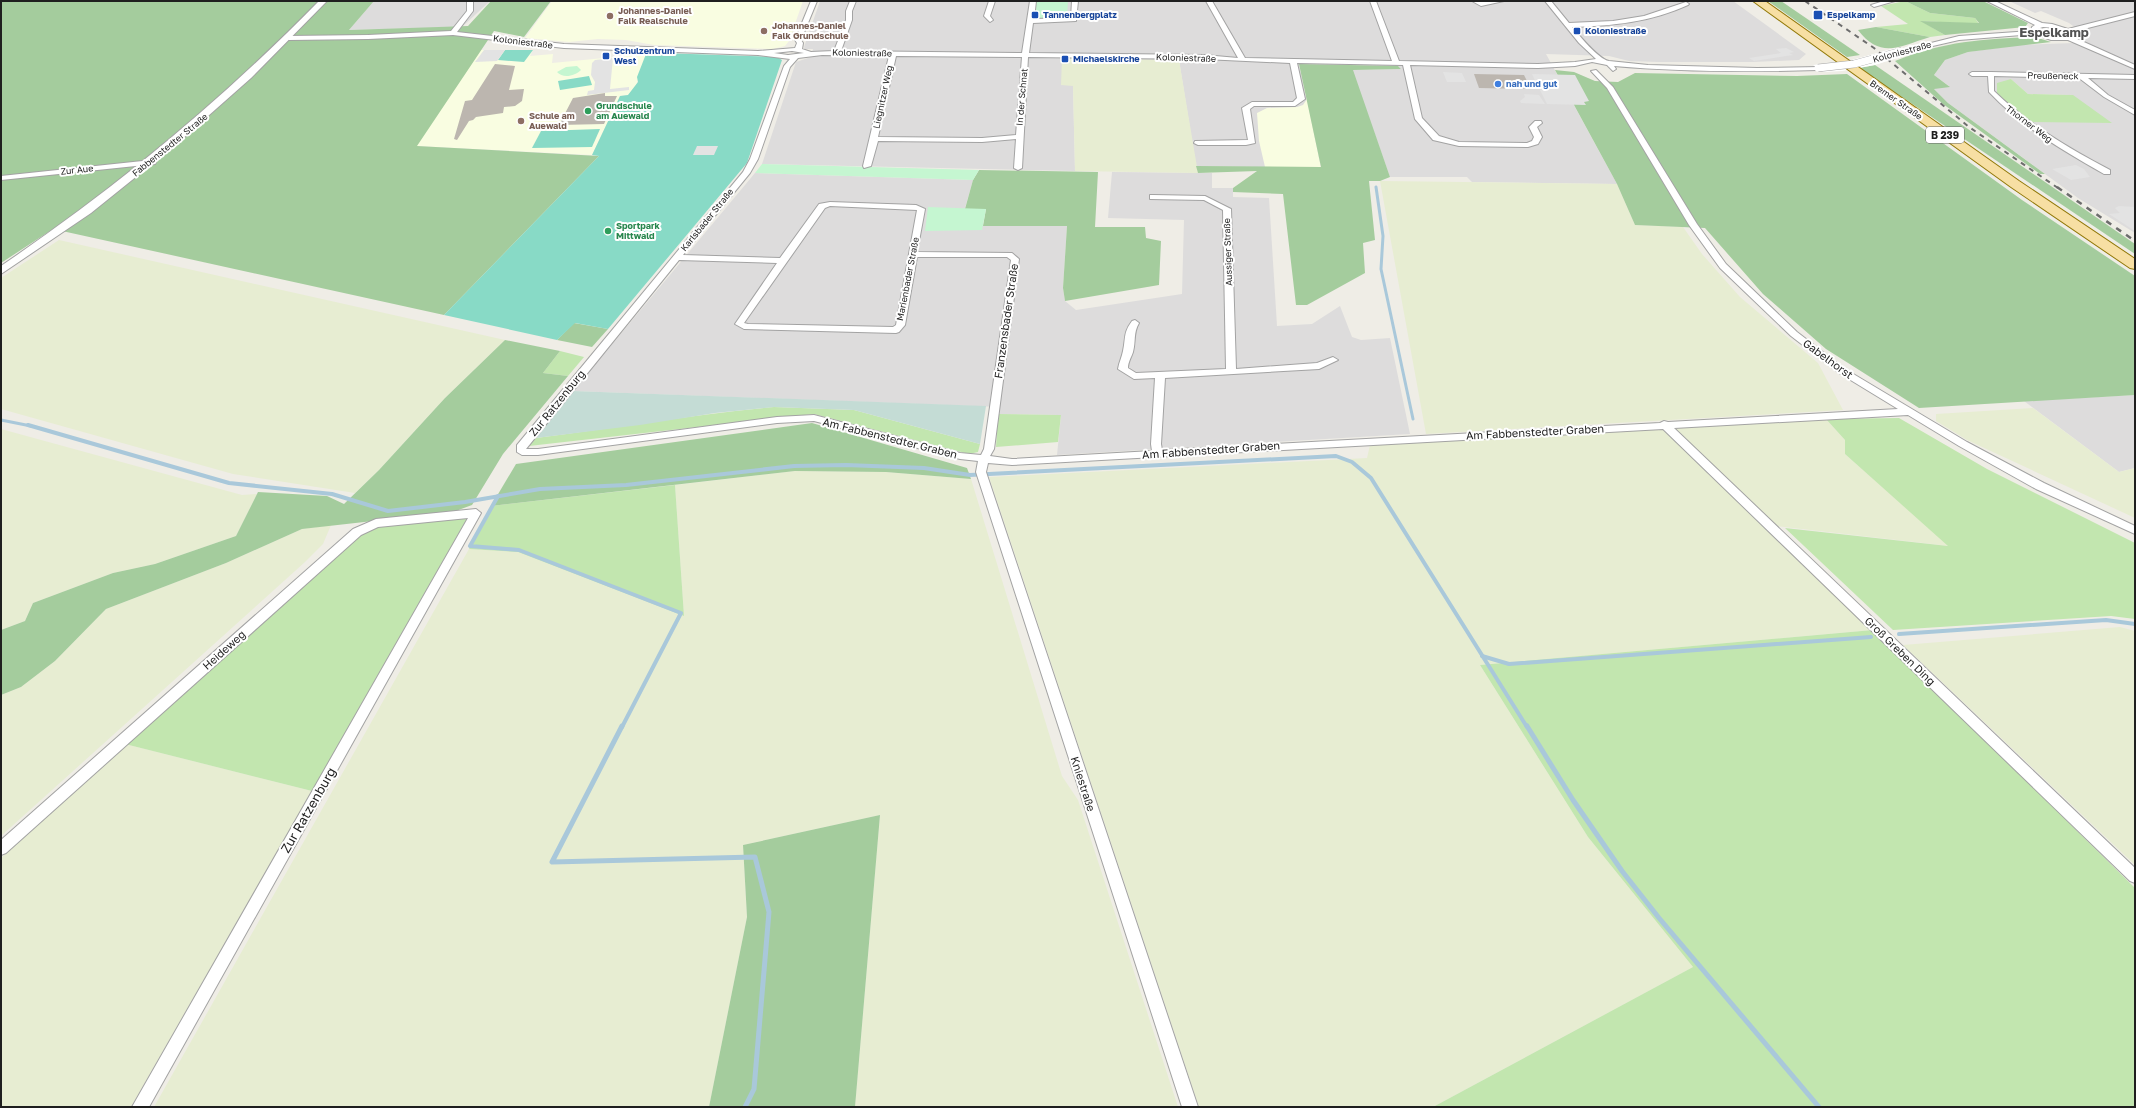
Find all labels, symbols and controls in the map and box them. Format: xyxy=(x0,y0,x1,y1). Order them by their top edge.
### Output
place label: Johannes-Daniel Falk Realschule xyxy=(618,5,692,26)
place label: Tannenbergplatz xyxy=(1043,9,1117,20)
marker: Espelkamp xyxy=(1812,9,1824,21)
place label: Espelkamp xyxy=(1827,9,1876,20)
marker: Tannenbergplatz xyxy=(1030,10,1040,20)
marker: Johannes-Daniel Falk Realschule xyxy=(605,11,615,21)
place label: Johannes-Daniel Falk Grundschule xyxy=(772,20,849,41)
district label: Espelkamp xyxy=(2019,24,2089,40)
place label: Koloniestraße xyxy=(1585,25,1647,36)
marker: Johannes-Daniel Falk Grundschule xyxy=(759,26,769,36)
marker: Koloniestraße xyxy=(1572,26,1582,36)
street label: Koloniestraße xyxy=(493,32,554,51)
street label: Koloniestraße xyxy=(1871,38,1932,65)
place label: Schulzentrum West xyxy=(614,45,675,66)
street label: Koloniestraße xyxy=(832,46,892,59)
marker: Schulzentrum West xyxy=(601,51,611,61)
street label: Koloniestraße xyxy=(1156,51,1216,64)
place label: Michaelskirche xyxy=(1073,53,1140,64)
marker: Michaelskirche xyxy=(1060,54,1070,64)
street label: Liegnitzer Weg xyxy=(870,64,895,130)
street label: In der Schnat xyxy=(1014,67,1030,126)
street label: Preußeneck xyxy=(2027,70,2079,81)
street label: Bremer Straße xyxy=(1868,77,1925,122)
place label: nah und gut xyxy=(1506,78,1558,89)
marker: nah und gut xyxy=(1493,79,1503,89)
place label: Grundschule am Auewald xyxy=(596,100,652,121)
street label: Thorner Weg xyxy=(2004,102,2055,145)
marker: Grundschule am Auewald xyxy=(583,106,593,116)
place label: Schule am Auewald xyxy=(529,110,575,131)
street label: Fabbenstedter Straße xyxy=(130,111,210,178)
marker: Schule am Auewald xyxy=(516,116,526,126)
road number: B 239 xyxy=(1926,127,1964,143)
street label: Zur Aue xyxy=(60,162,94,177)
street label: Karlsbader Straße xyxy=(678,186,735,253)
street label: Aussiger Straße xyxy=(1221,218,1234,286)
place label: Sportpark Mittwald xyxy=(616,220,661,241)
marker: Sportpark Mittwald xyxy=(603,226,613,236)
street label: Marienbader Straße xyxy=(894,236,921,322)
street label: Franzensbader Straße xyxy=(991,263,1020,379)
street label: Gabelhorst xyxy=(1801,336,1856,381)
street label: Zur Ratzenburg xyxy=(526,367,587,438)
street label: Am Fabbenstedter Graben xyxy=(821,414,959,461)
street label: Am Fabbenstedter Graben xyxy=(1466,421,1604,442)
street label: Am Fabbenstedter Graben xyxy=(1142,438,1280,461)
street label: Groß Greben Ding xyxy=(1862,614,1938,688)
street label: Heideweg xyxy=(200,627,248,672)
street label: Kniestraße xyxy=(1068,755,1098,813)
street label: Zur Ratzenburg xyxy=(277,764,339,856)

